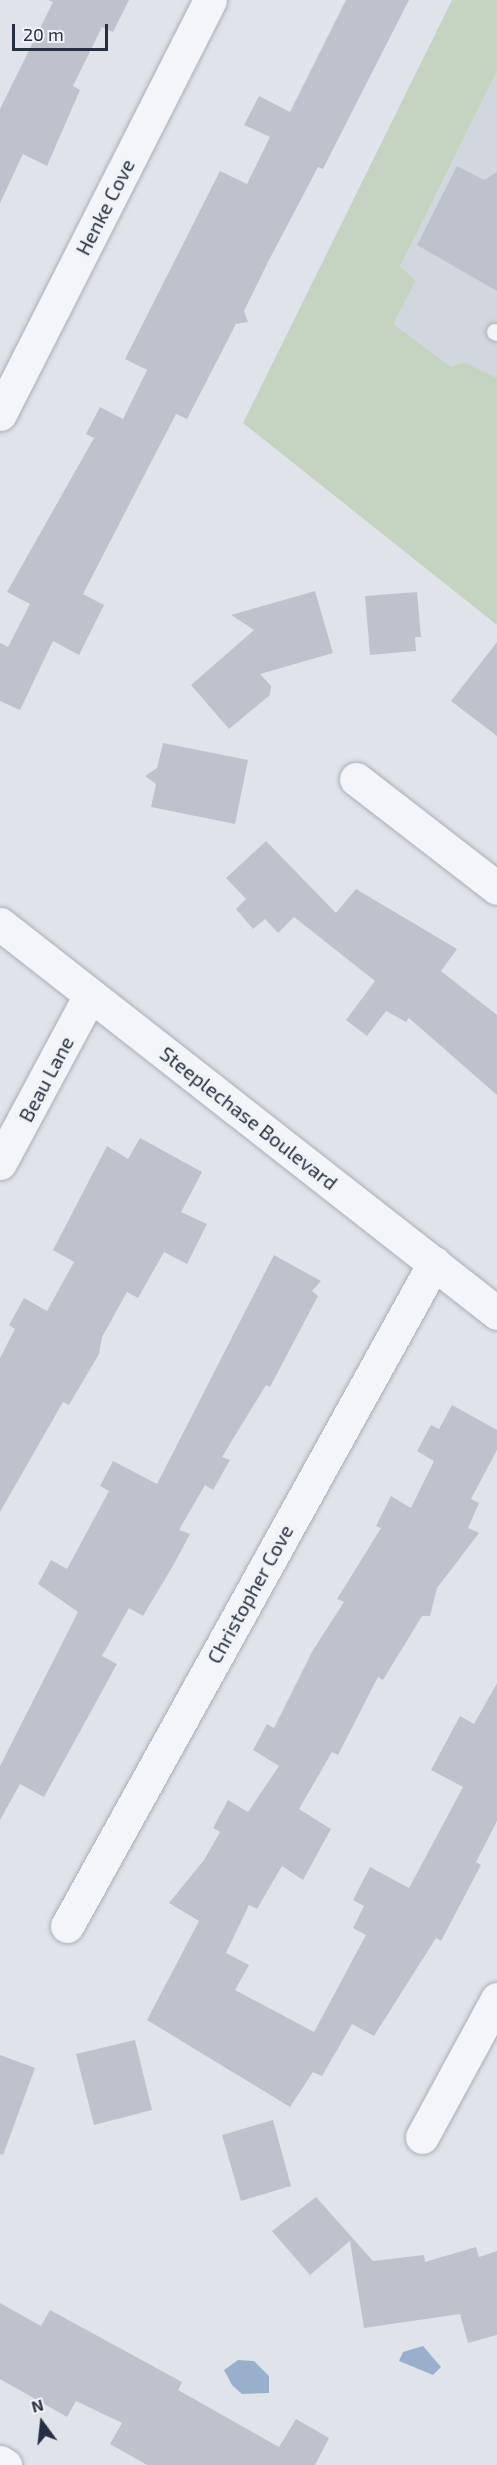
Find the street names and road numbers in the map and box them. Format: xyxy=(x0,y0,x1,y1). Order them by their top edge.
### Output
street label: Henke Cove xyxy=(71,155,139,259)
street label: Beau Lane xyxy=(13,1032,79,1126)
street label: Steeplechase Boulevard xyxy=(155,1041,343,1195)
street label: Christopher Cove xyxy=(202,1520,298,1668)

